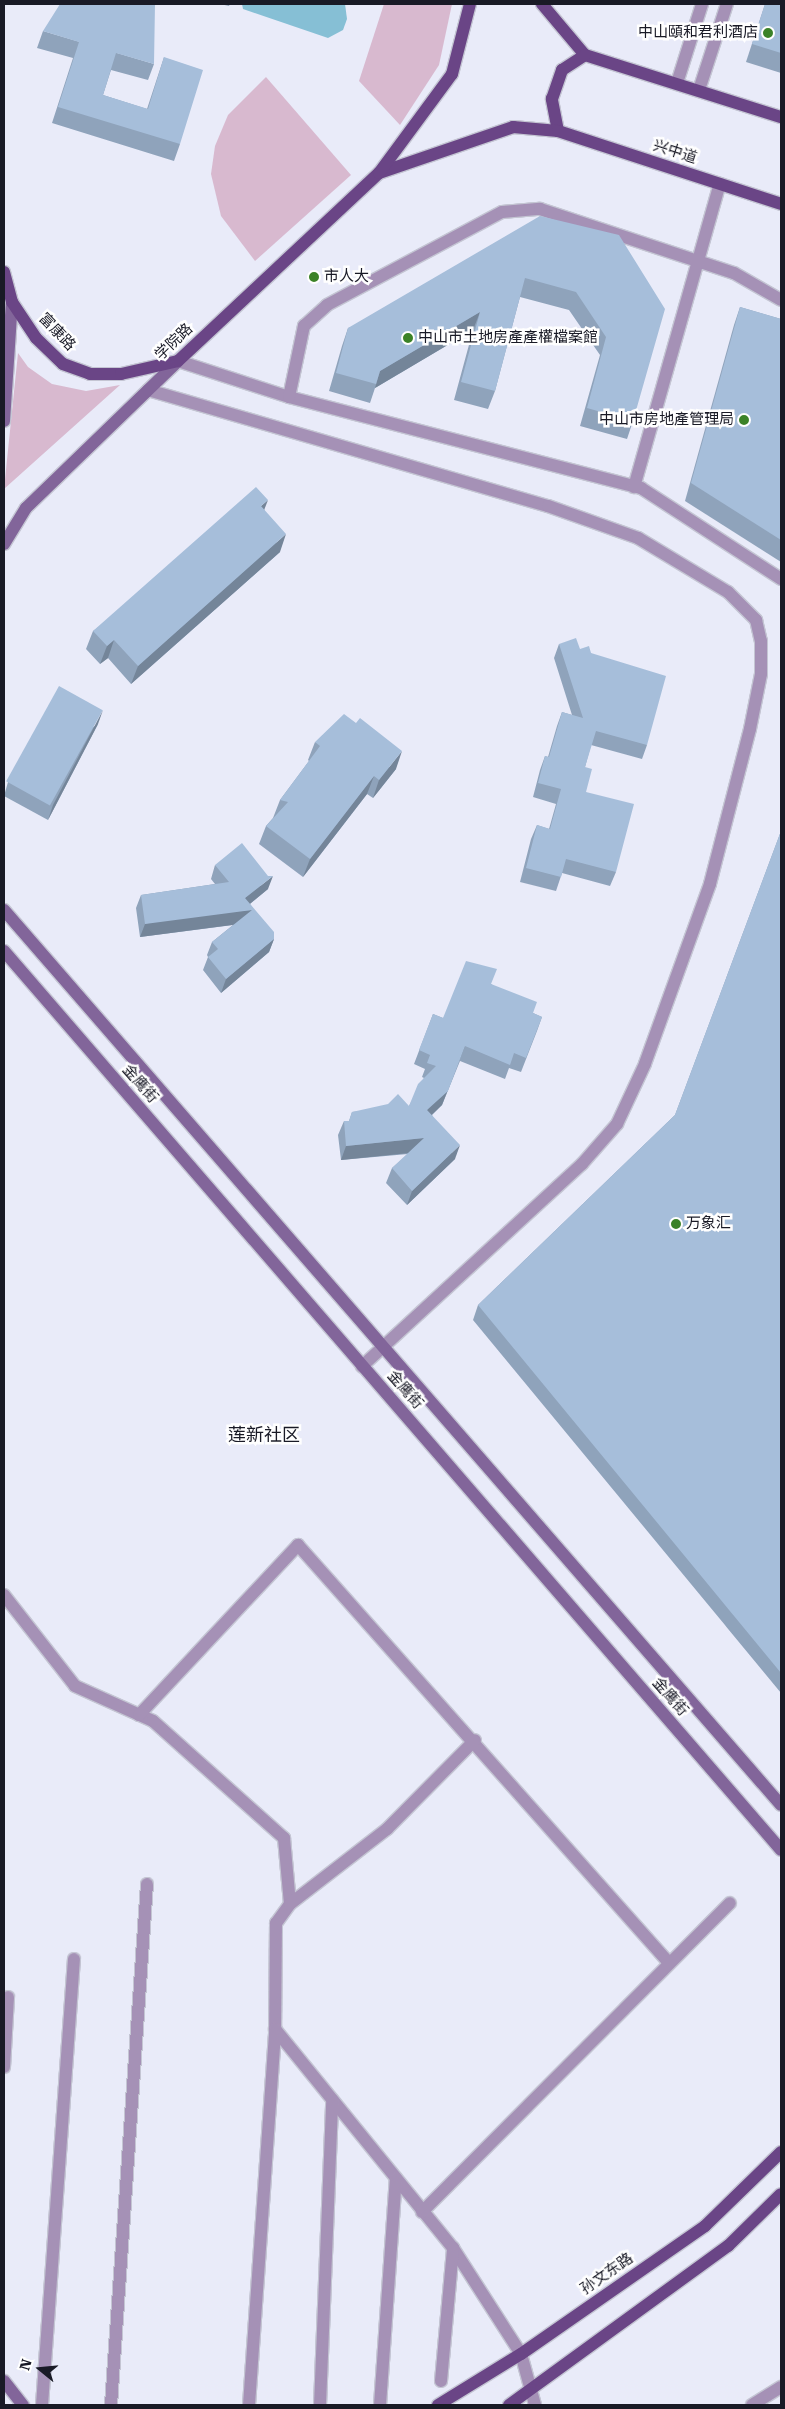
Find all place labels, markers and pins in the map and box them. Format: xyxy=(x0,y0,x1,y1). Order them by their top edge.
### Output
place label: 中山頤和君利酒店 xyxy=(638,24,758,42)
marker: 中山頤和君利酒店 xyxy=(762,27,774,39)
place label: 市人大 xyxy=(324,268,369,286)
marker: 市人大 xyxy=(308,271,320,283)
place label: 中山市土地房產產權檔案館 xyxy=(418,329,598,347)
marker: 中山市土地房產產權檔案館 xyxy=(402,332,414,344)
place label: 中山市房地產管理局 xyxy=(599,411,734,429)
marker: 中山市房地產管理局 xyxy=(738,414,750,426)
place label: 万象汇 xyxy=(686,1215,731,1233)
marker: 万象汇 xyxy=(670,1218,682,1230)

